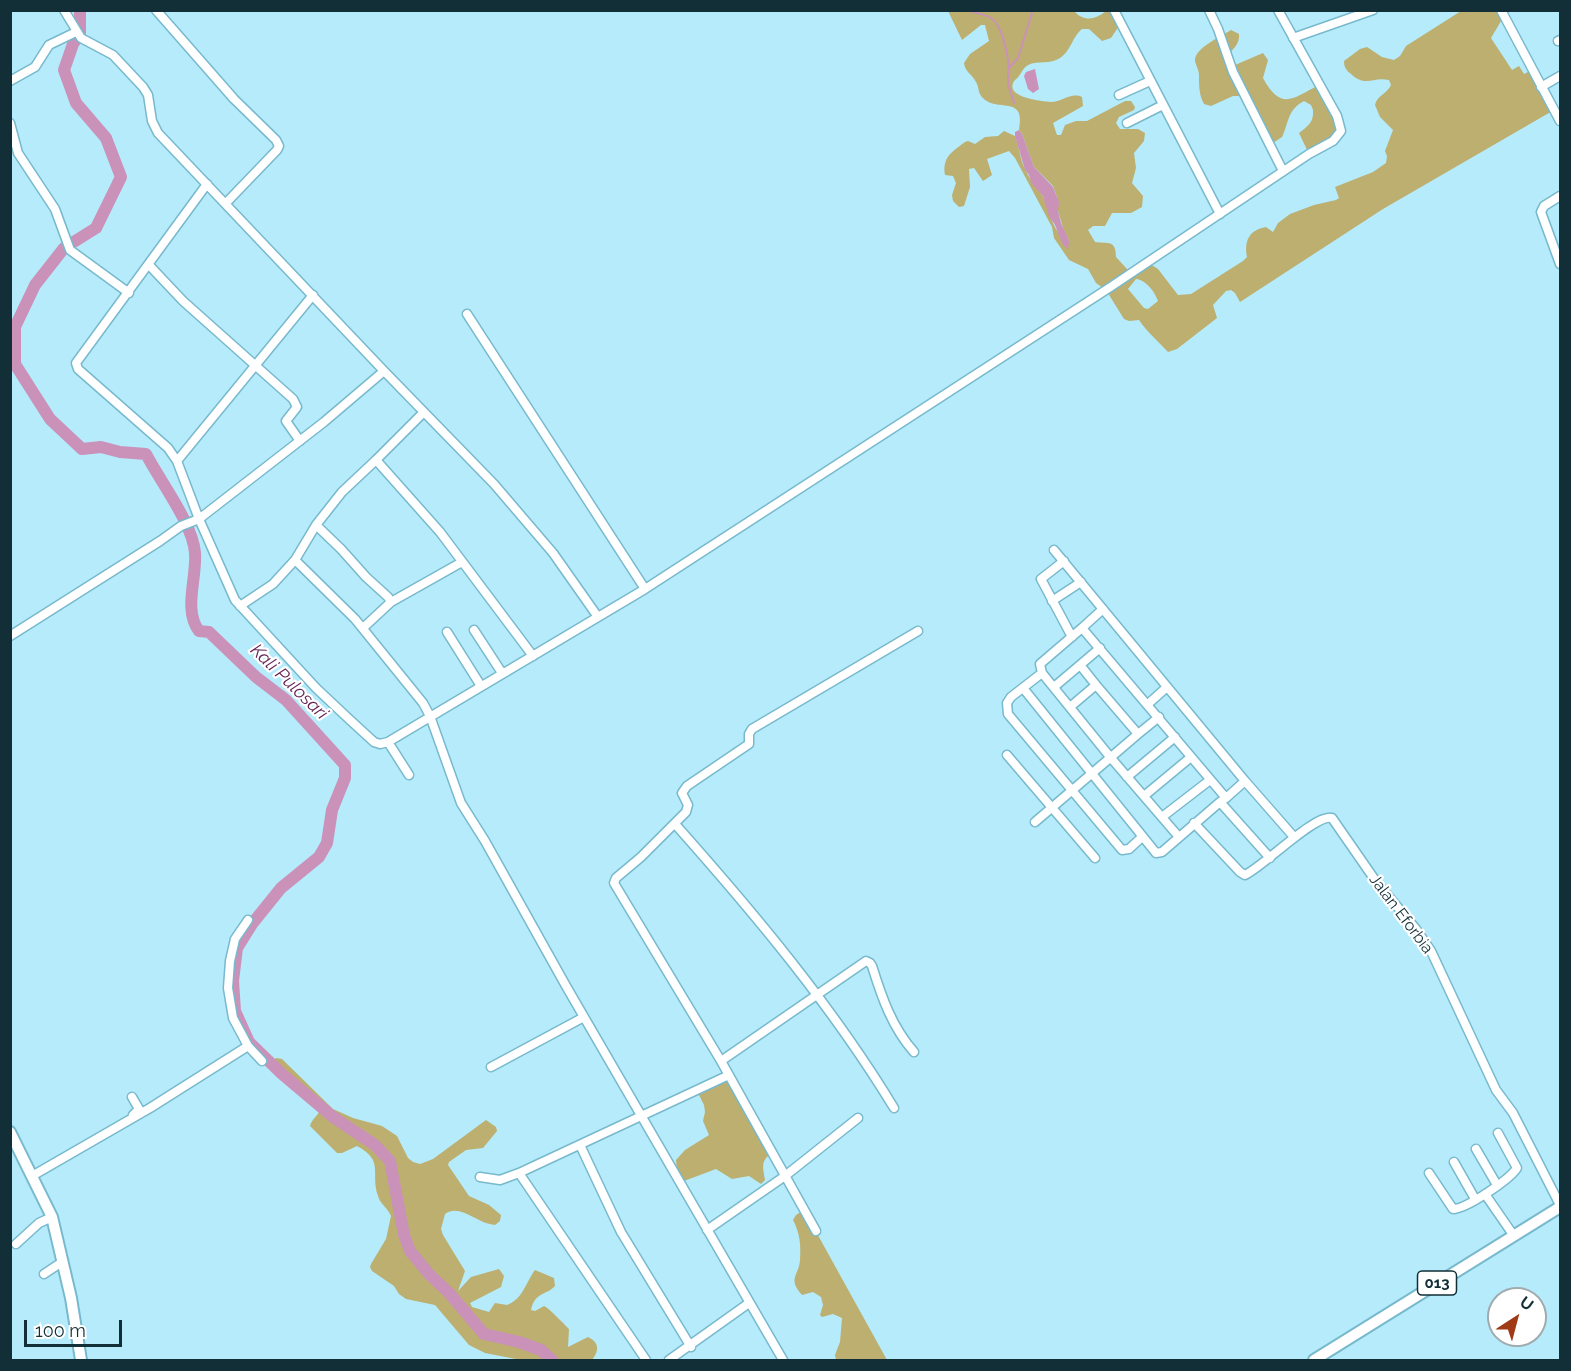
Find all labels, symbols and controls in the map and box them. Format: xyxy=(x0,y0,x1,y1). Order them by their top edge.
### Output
water label: Kali Pulosari xyxy=(246,640,332,724)
street label: Jalan Eforbia xyxy=(1365,870,1437,958)
road number: 013 xyxy=(1418,1271,1456,1295)
north arrow xyxy=(1487,1287,1547,1347)
text: U xyxy=(1516,1292,1537,1315)
scale bar xyxy=(27,1308,124,1346)
text: 100 m xyxy=(35,1320,86,1341)

